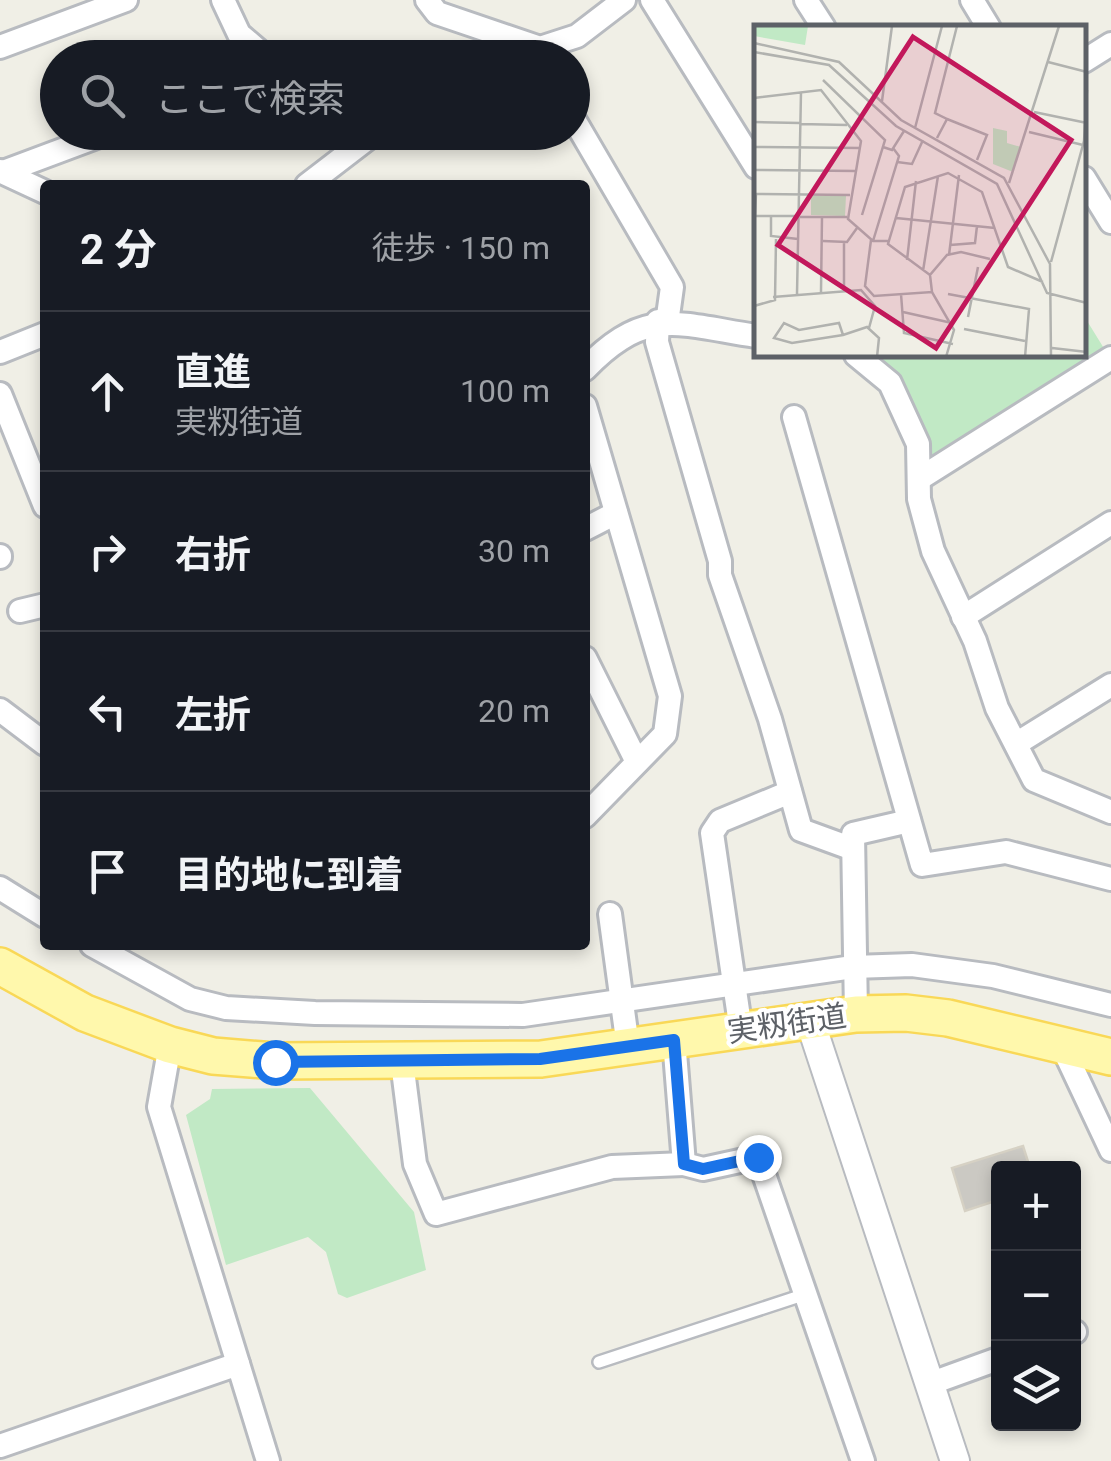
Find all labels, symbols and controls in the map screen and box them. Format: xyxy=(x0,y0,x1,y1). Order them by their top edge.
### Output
inset map xyxy=(754,25,1086,358)
search box xyxy=(40,40,590,150)
icon: search xyxy=(75,68,130,123)
text: ここで検索 xyxy=(155,77,345,121)
text: 2 分 xyxy=(80,225,157,274)
text: 徒歩 · 150 m xyxy=(372,229,550,267)
text: 直進 xyxy=(175,350,251,394)
icon: ahead xyxy=(80,364,135,419)
text: 100 m xyxy=(460,372,550,410)
text: 実籾街道 xyxy=(175,403,303,441)
icon: right xyxy=(80,524,135,579)
text: 30 m xyxy=(478,532,550,570)
text: 右折 xyxy=(175,533,251,577)
icon: left xyxy=(80,684,135,739)
text: 20 m xyxy=(478,692,550,730)
text: 左折 xyxy=(175,693,251,737)
icon: arrive xyxy=(80,844,135,899)
text: 目的地に到着 xyxy=(175,853,403,897)
street label: 実籾街道 xyxy=(725,998,849,1049)
route start xyxy=(253,1040,299,1086)
route end xyxy=(736,1135,782,1181)
map controls xyxy=(991,1161,1081,1431)
button: + xyxy=(991,1161,1081,1251)
button: − xyxy=(991,1251,1081,1341)
button: layers xyxy=(991,1341,1081,1431)

